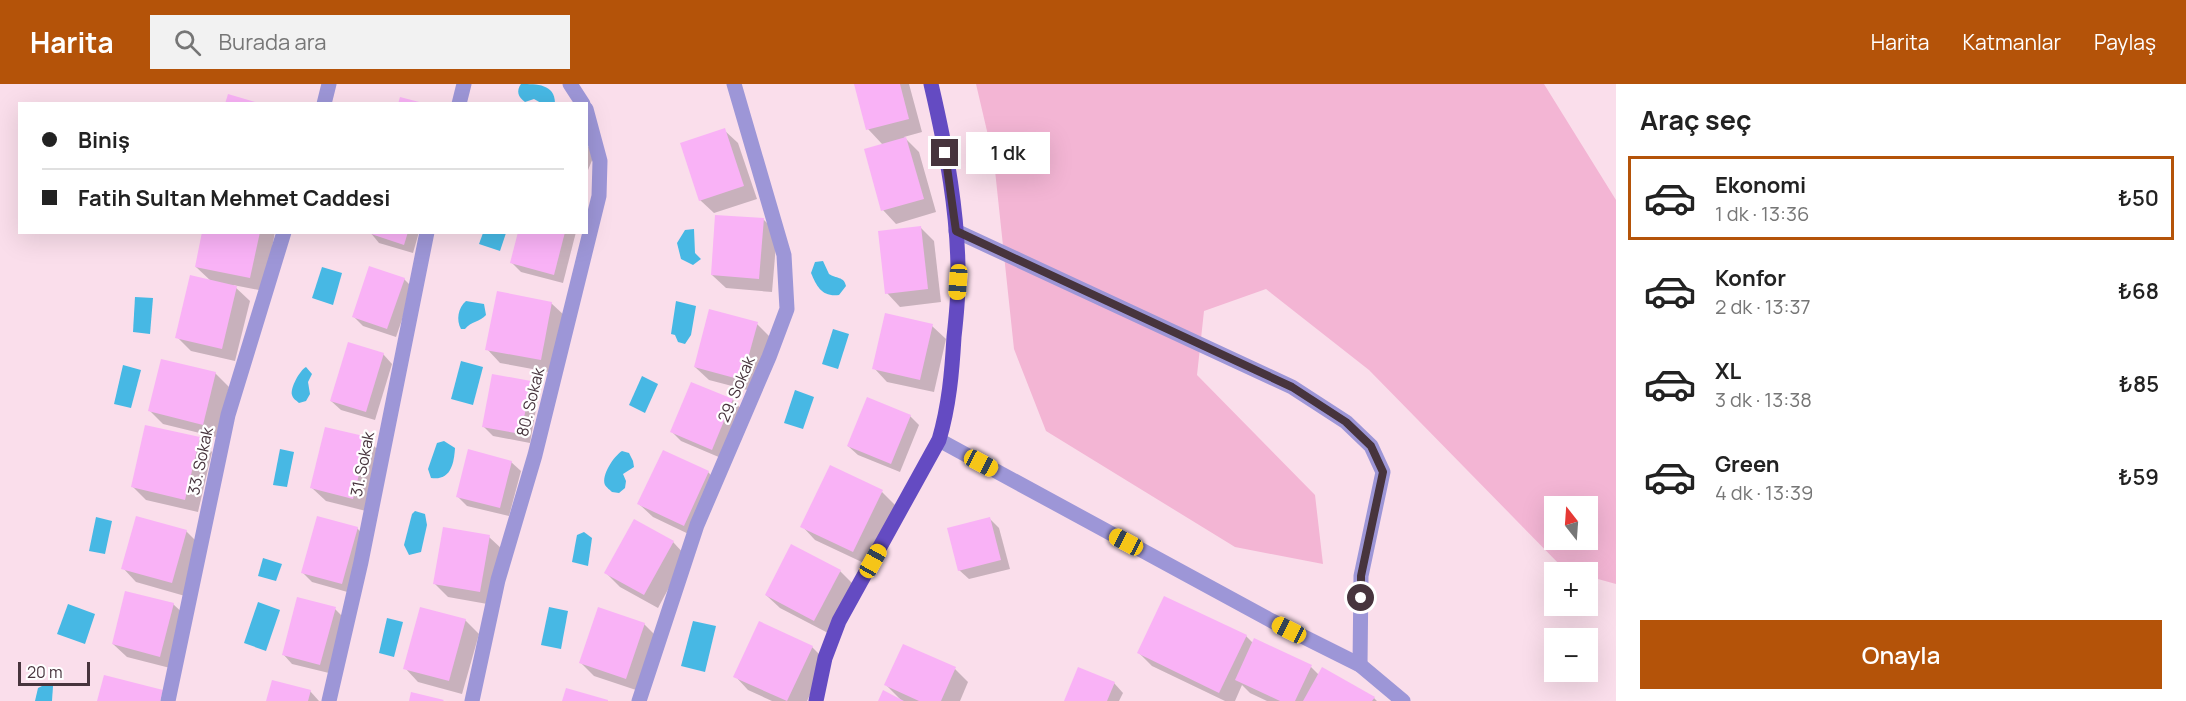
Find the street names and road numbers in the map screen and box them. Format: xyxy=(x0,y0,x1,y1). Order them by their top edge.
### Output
street label: 29. Sokak xyxy=(712,351,760,426)
street label: 80. Sokak xyxy=(511,364,549,439)
street label: 33. Sokak xyxy=(182,424,218,497)
street label: 31. Sokak xyxy=(345,429,379,498)

